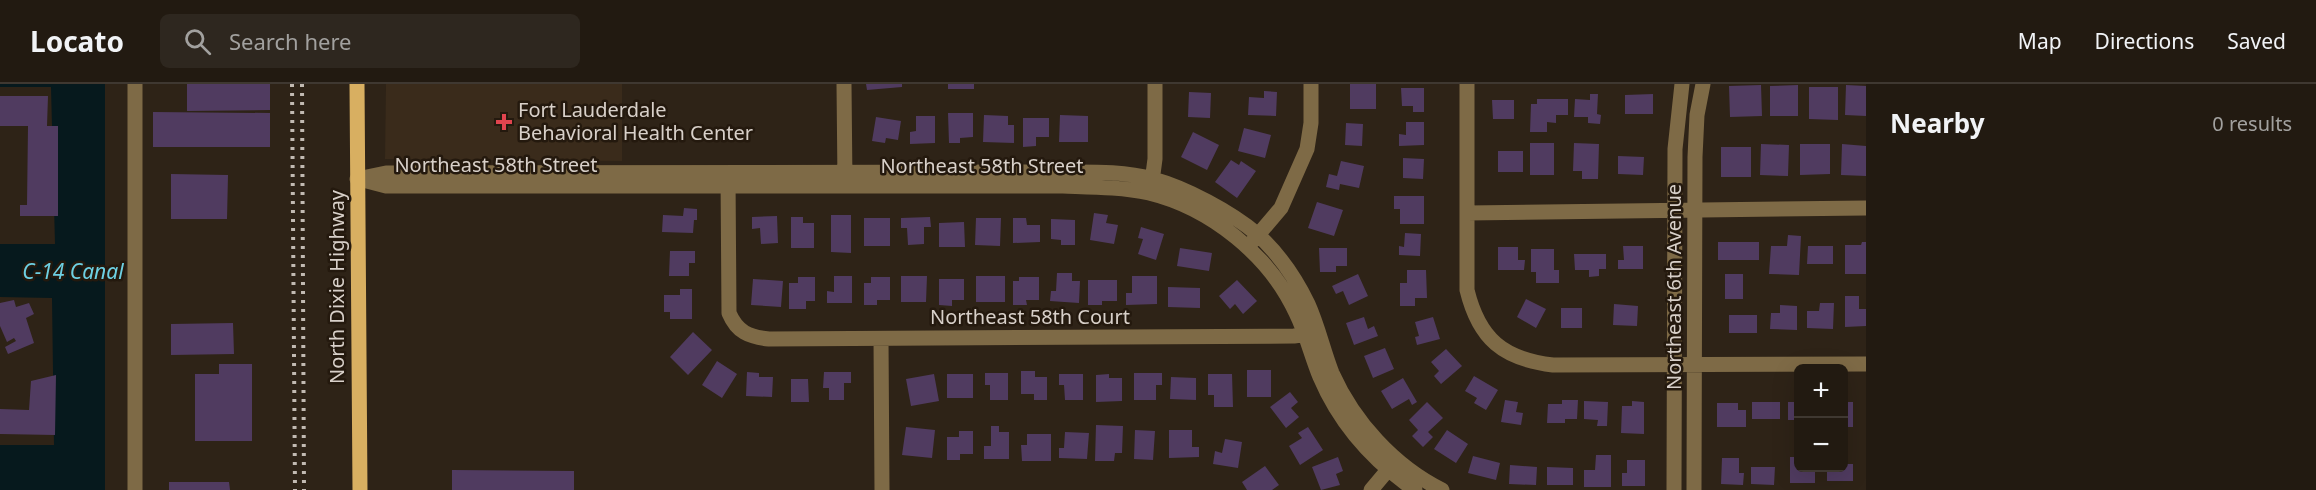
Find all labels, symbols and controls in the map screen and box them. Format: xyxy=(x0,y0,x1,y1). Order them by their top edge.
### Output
search box xyxy=(160,14,580,68)
text: Locato xyxy=(30,22,124,60)
icon: search xyxy=(181,25,214,58)
text: Search here xyxy=(229,26,351,56)
text: Map xyxy=(2018,27,2062,55)
text: Directions xyxy=(2095,27,2194,55)
text: Saved xyxy=(2227,27,2286,55)
place label: Fort Lauderdale Behavioral Health Center xyxy=(518,96,753,146)
text: Nearby xyxy=(1890,105,1985,141)
text: 0 results xyxy=(2212,110,2292,137)
marker: Fort Lauderdale Behavioral Health Center xyxy=(495,113,513,131)
street label: Northeast 58th Street xyxy=(394,151,598,178)
street label: Northeast 58th Street xyxy=(880,152,1084,179)
street label: Northeast 6th Avenue xyxy=(1660,184,1687,390)
street label: North Dixie Highway xyxy=(323,189,350,384)
water label: C-14 Canal xyxy=(22,257,124,285)
street label: Northeast 58th Court xyxy=(930,303,1130,330)
map controls xyxy=(1794,364,1848,472)
button: + xyxy=(1794,364,1848,418)
button: − xyxy=(1794,418,1848,472)

